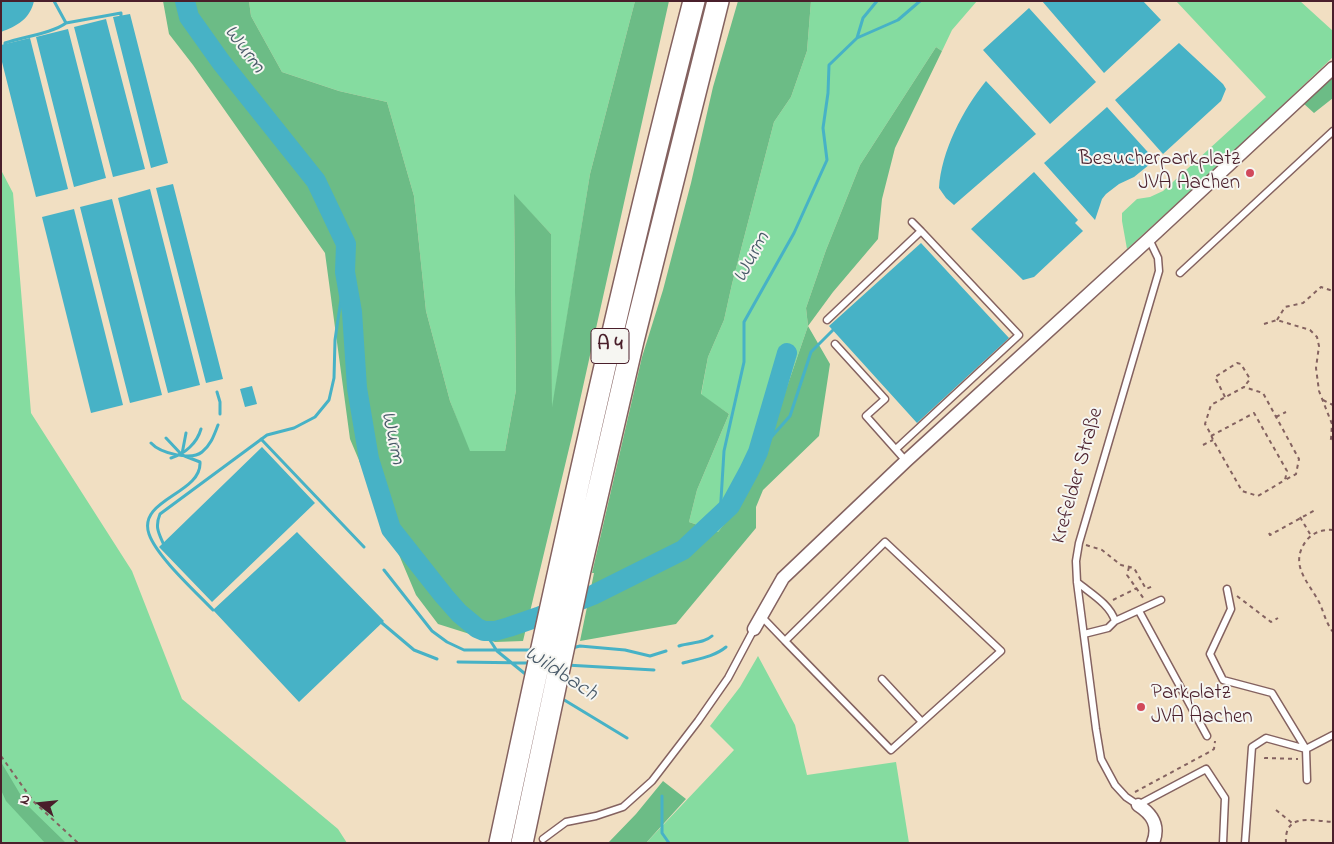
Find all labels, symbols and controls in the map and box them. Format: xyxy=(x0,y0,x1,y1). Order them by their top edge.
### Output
water label: Wurm xyxy=(216,21,270,79)
place label: Besucherparkplatz JVA Aachen xyxy=(1079,148,1240,198)
marker: Besucherparkplatz JVA Aachen xyxy=(1244,167,1256,179)
water label: Wurm xyxy=(728,228,778,288)
road number: A 4 xyxy=(591,328,629,364)
street label: Krefelder Straße xyxy=(1048,405,1110,547)
water label: Wurm xyxy=(373,409,409,467)
water label: Wildbach xyxy=(518,642,602,708)
place label: Parkplatz JVA Aachen xyxy=(1151,682,1253,732)
marker: Parkplatz JVA Aachen xyxy=(1135,701,1147,713)
north arrow xyxy=(15,779,65,829)
text: N xyxy=(14,792,36,807)

